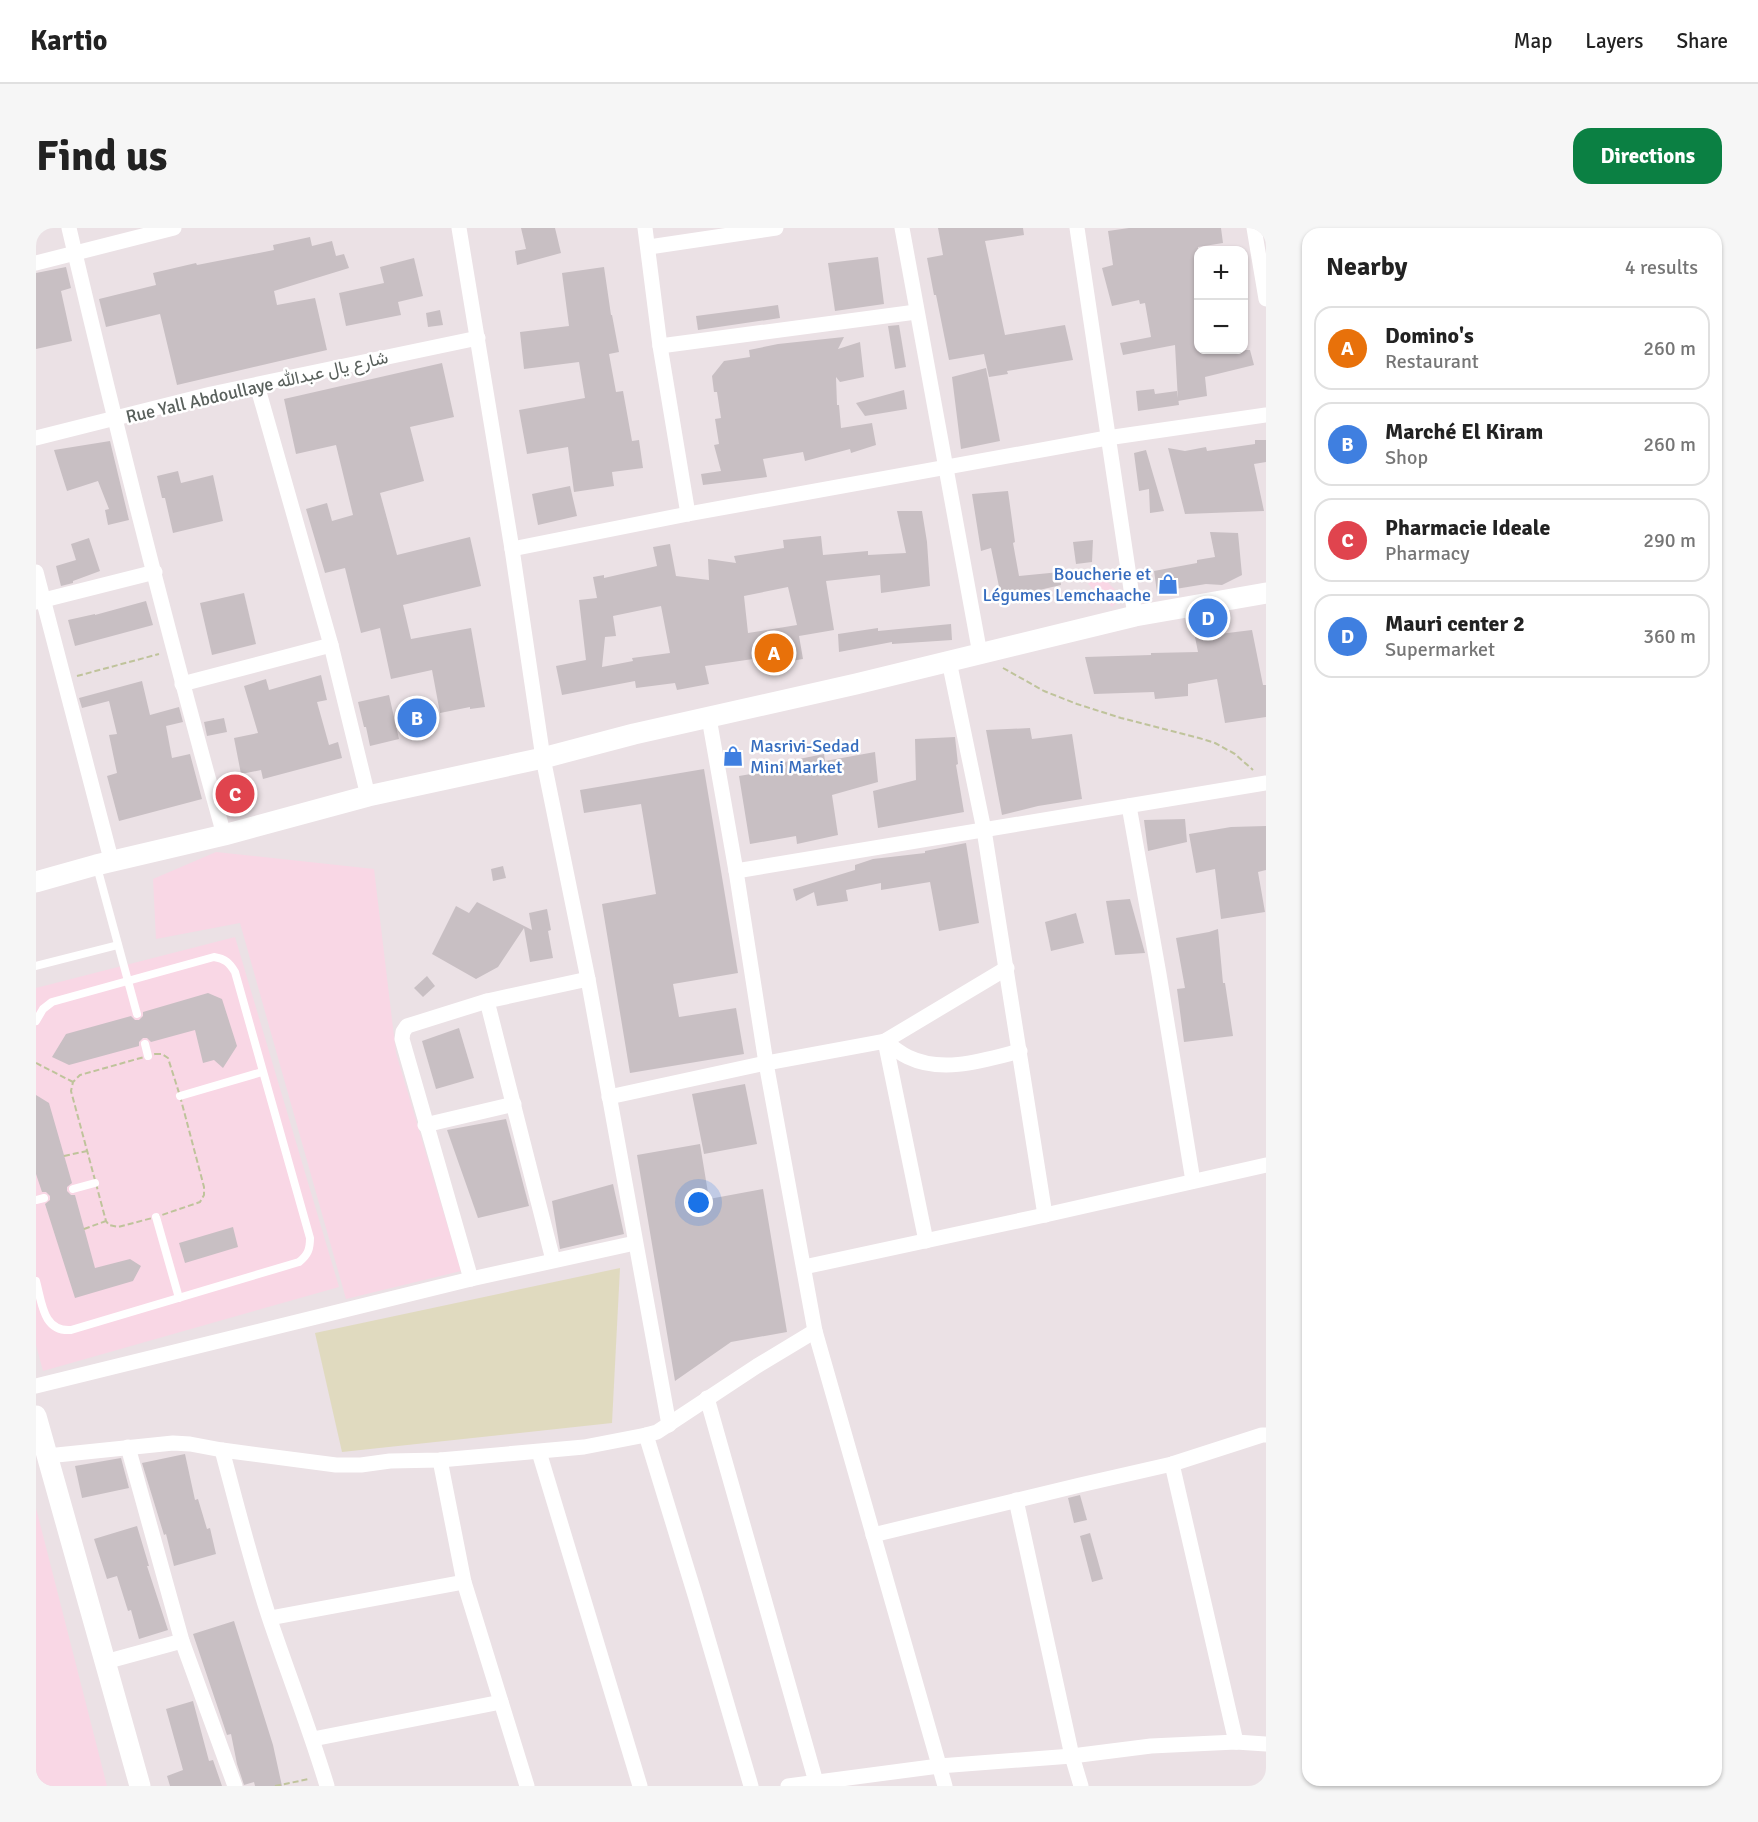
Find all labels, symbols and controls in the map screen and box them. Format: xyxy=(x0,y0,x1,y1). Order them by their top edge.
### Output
text: Kartio xyxy=(30,24,107,58)
text: Map xyxy=(1514,28,1552,54)
text: Layers xyxy=(1585,28,1643,54)
text: Share xyxy=(1676,28,1728,54)
button: Directions xyxy=(1573,128,1722,184)
text: Find us xyxy=(36,131,167,182)
map controls xyxy=(1194,246,1248,354)
button: + xyxy=(1194,246,1248,300)
text: Nearby xyxy=(1326,251,1407,283)
text: 4 results xyxy=(1625,255,1698,280)
button: − xyxy=(1194,300,1248,354)
text: Domino's xyxy=(1385,322,1474,349)
text: A xyxy=(1341,336,1354,361)
text: 260 m xyxy=(1643,336,1696,361)
street label: Rue Yall Abdoullaye شارع يال عبدالله xyxy=(124,346,390,429)
text: Restaurant xyxy=(1385,349,1479,374)
text: Marché El Kiram xyxy=(1385,418,1543,445)
text: B xyxy=(1341,432,1354,457)
text: 260 m xyxy=(1643,432,1696,457)
text: Shop xyxy=(1385,445,1428,470)
text: Pharmacie Ideale xyxy=(1385,514,1550,541)
text: C xyxy=(1341,528,1354,553)
text: 290 m xyxy=(1643,528,1696,553)
text: Pharmacy xyxy=(1385,541,1470,566)
place label: Boucherie et Légumes Lemchaache xyxy=(982,563,1151,606)
shop icon: Boucherie et Légumes Lemchaache xyxy=(1156,572,1180,596)
pin: D xyxy=(1188,596,1228,640)
text: Mauri center 2 xyxy=(1385,610,1525,637)
text: D xyxy=(1341,624,1354,649)
text: 360 m xyxy=(1643,624,1696,649)
pin: A xyxy=(754,630,794,676)
text: Supermarket xyxy=(1385,637,1495,662)
pin: B xyxy=(398,696,436,740)
place label: Masrivi-Sedad Mini Market xyxy=(750,735,859,778)
shop icon: Masrivi-Sedad Mini Market xyxy=(721,744,745,768)
pin: C xyxy=(216,772,254,816)
your location xyxy=(684,1188,713,1217)

